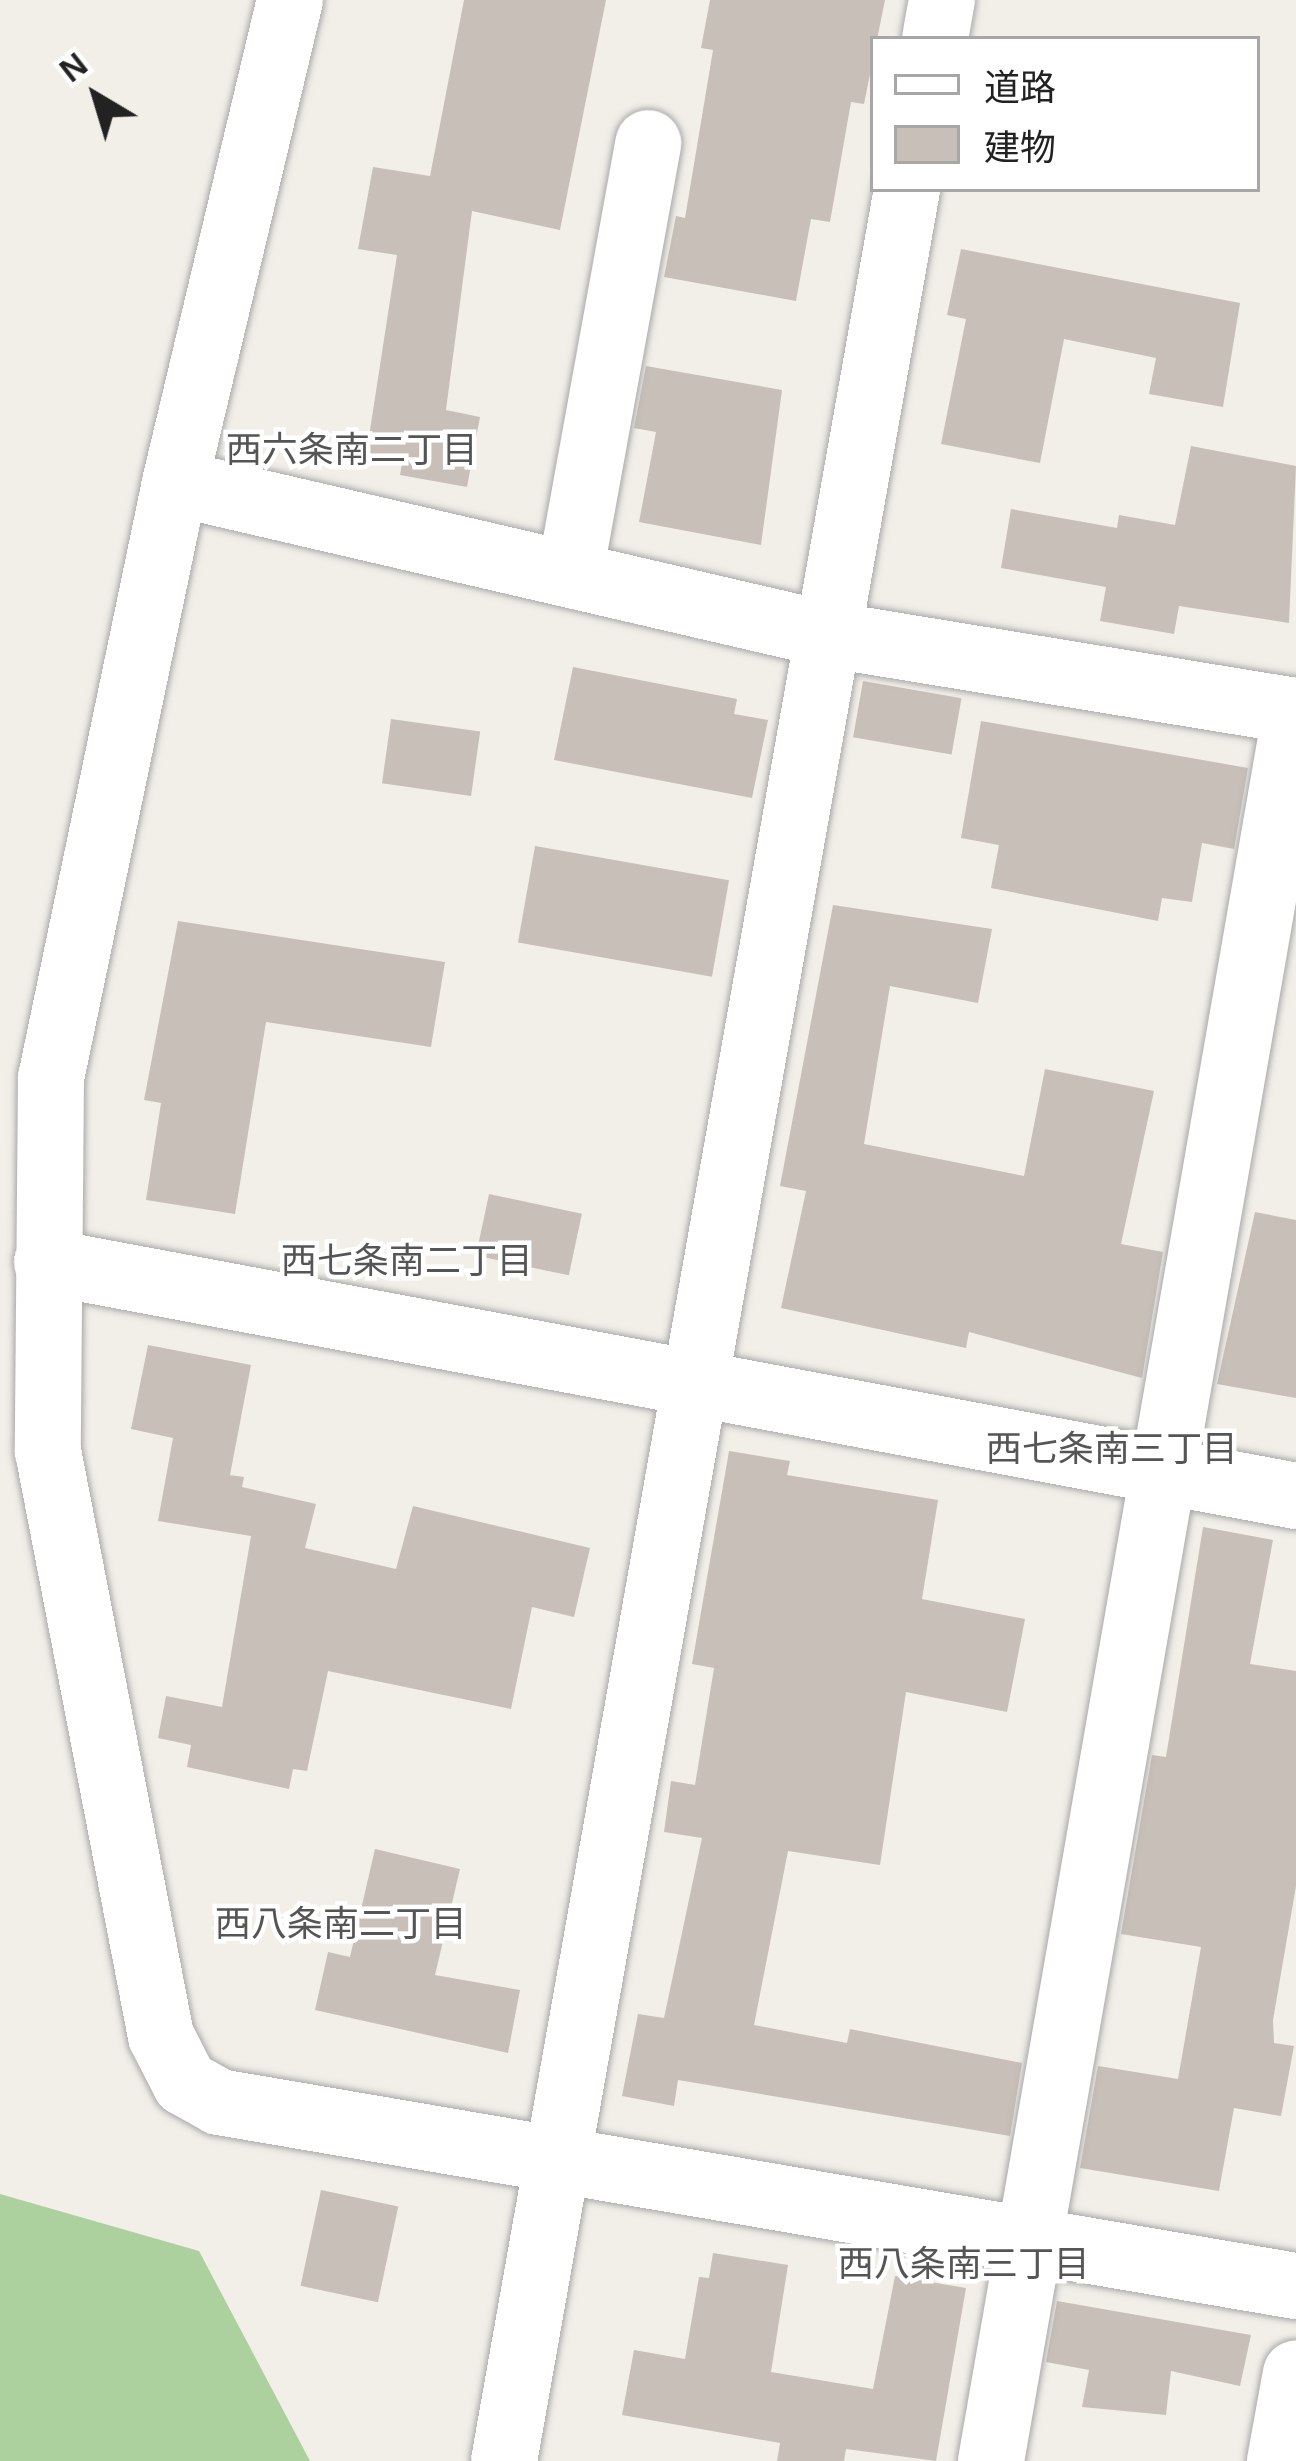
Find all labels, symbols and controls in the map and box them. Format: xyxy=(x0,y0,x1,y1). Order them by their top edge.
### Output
north arrow xyxy=(36,36,156,156)
legend xyxy=(870,36,1260,192)
text: N xyxy=(53,45,94,89)
text: 道路 xyxy=(984,67,1056,108)
text: 建物 xyxy=(984,127,1056,168)
district label: 西六条南二丁目 xyxy=(226,428,478,472)
district label: 西七条南二丁目 xyxy=(281,1239,533,1283)
district label: 西七条南三丁目 xyxy=(986,1427,1238,1471)
district label: 西八条南二丁目 xyxy=(215,1902,467,1946)
district label: 西八条南三丁目 xyxy=(838,2242,1090,2286)

